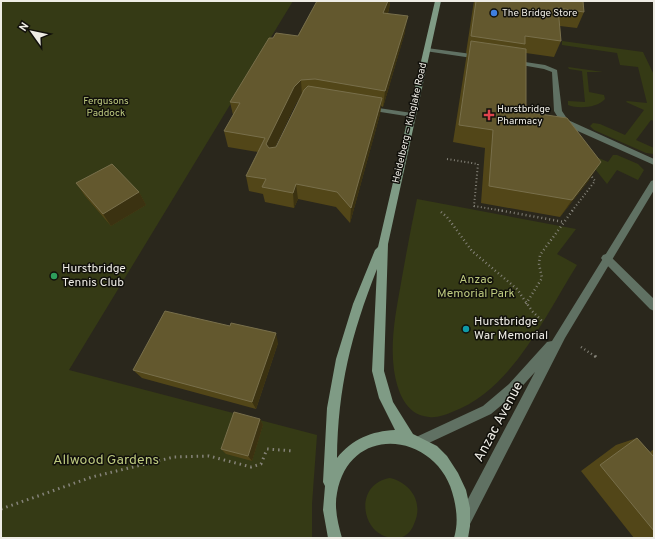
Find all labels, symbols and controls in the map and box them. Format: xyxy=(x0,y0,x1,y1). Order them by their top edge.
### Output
place label: The Bridge Store xyxy=(502,7,577,20)
marker: The Bridge Store xyxy=(489,8,499,18)
north arrow xyxy=(12,12,52,52)
text: N xyxy=(16,20,32,34)
street label: Heidelberg – Kinglake Road xyxy=(390,62,430,184)
park label: Fergusons Paddock xyxy=(83,95,129,120)
place label: Hurstbridge Pharmacy xyxy=(497,103,550,128)
marker: Hurstbridge Pharmacy xyxy=(484,110,494,120)
place label: Hurstbridge Tennis Club xyxy=(62,261,126,291)
marker: Hurstbridge Tennis Club xyxy=(49,271,59,281)
park label: Anzac Memorial Park xyxy=(437,272,515,302)
place label: Hurstbridge War Memorial xyxy=(474,314,548,344)
marker: Hurstbridge War Memorial xyxy=(461,324,471,334)
street label: Anzac Avenue xyxy=(471,379,527,465)
park label: Allwood Gardens xyxy=(53,452,159,469)

